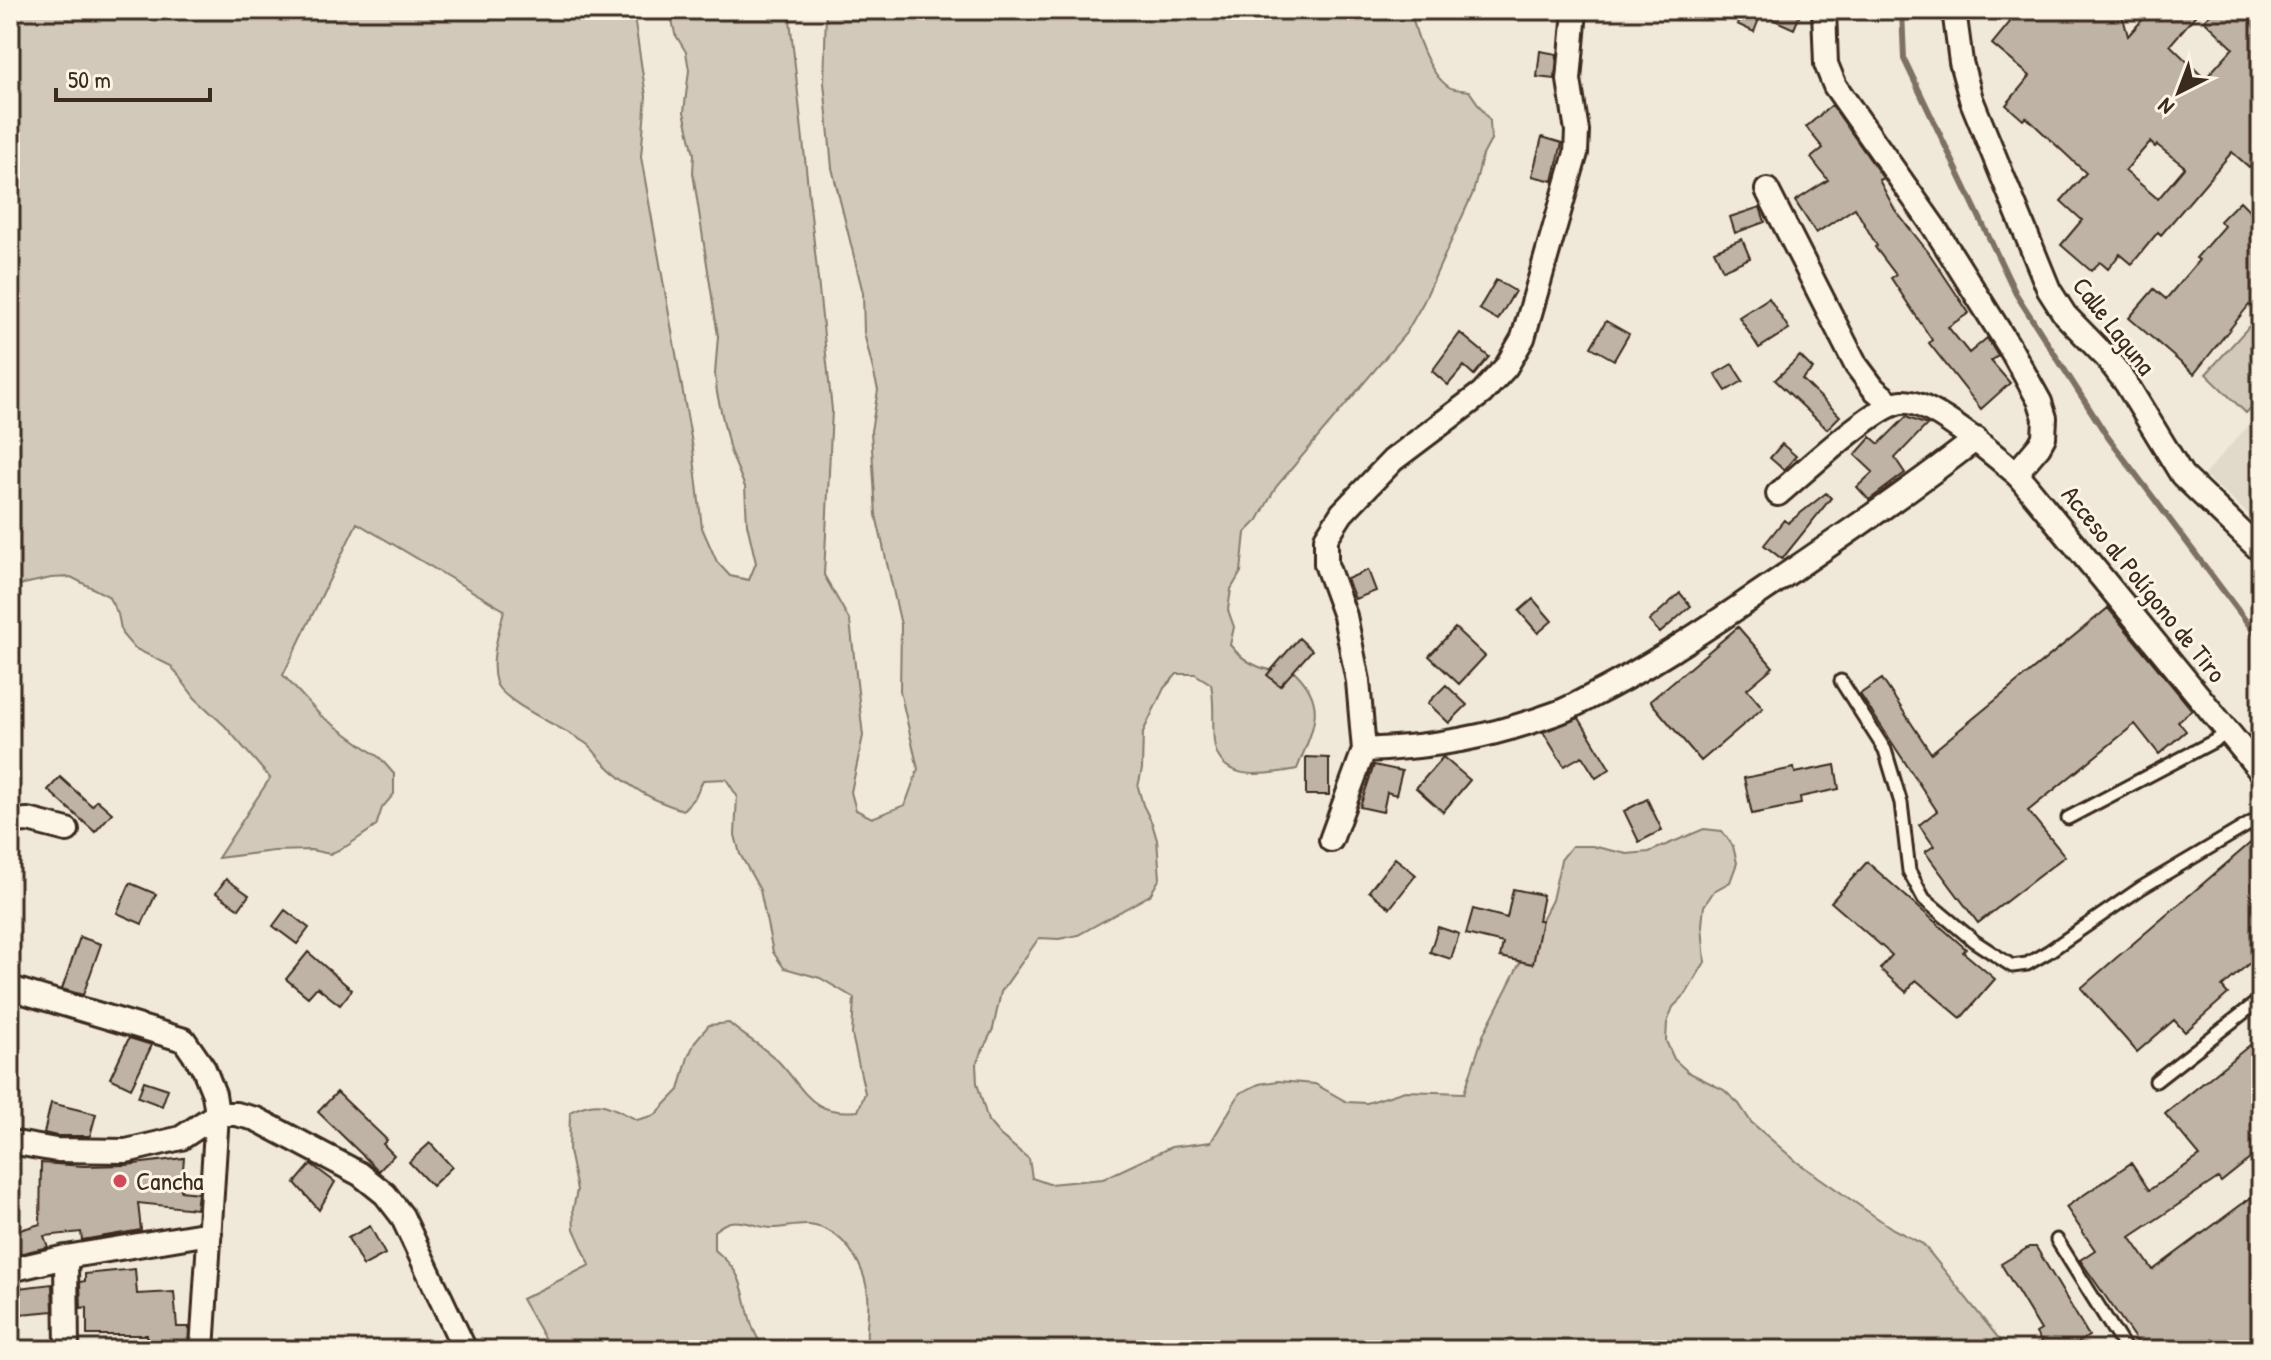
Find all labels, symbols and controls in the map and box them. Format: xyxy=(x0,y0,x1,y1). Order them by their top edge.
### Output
scale bar xyxy=(56,52,210,102)
north arrow xyxy=(2139,52,2219,132)
text: 50 m xyxy=(68,63,111,95)
text: N xyxy=(2151,92,2180,122)
street label: Calle Laguna xyxy=(2065,269,2164,382)
street label: Acceso al Polígono de Tiro xyxy=(2054,478,2235,689)
place label: Cancha xyxy=(136,1163,203,1198)
marker: Cancha xyxy=(111,1172,129,1190)

